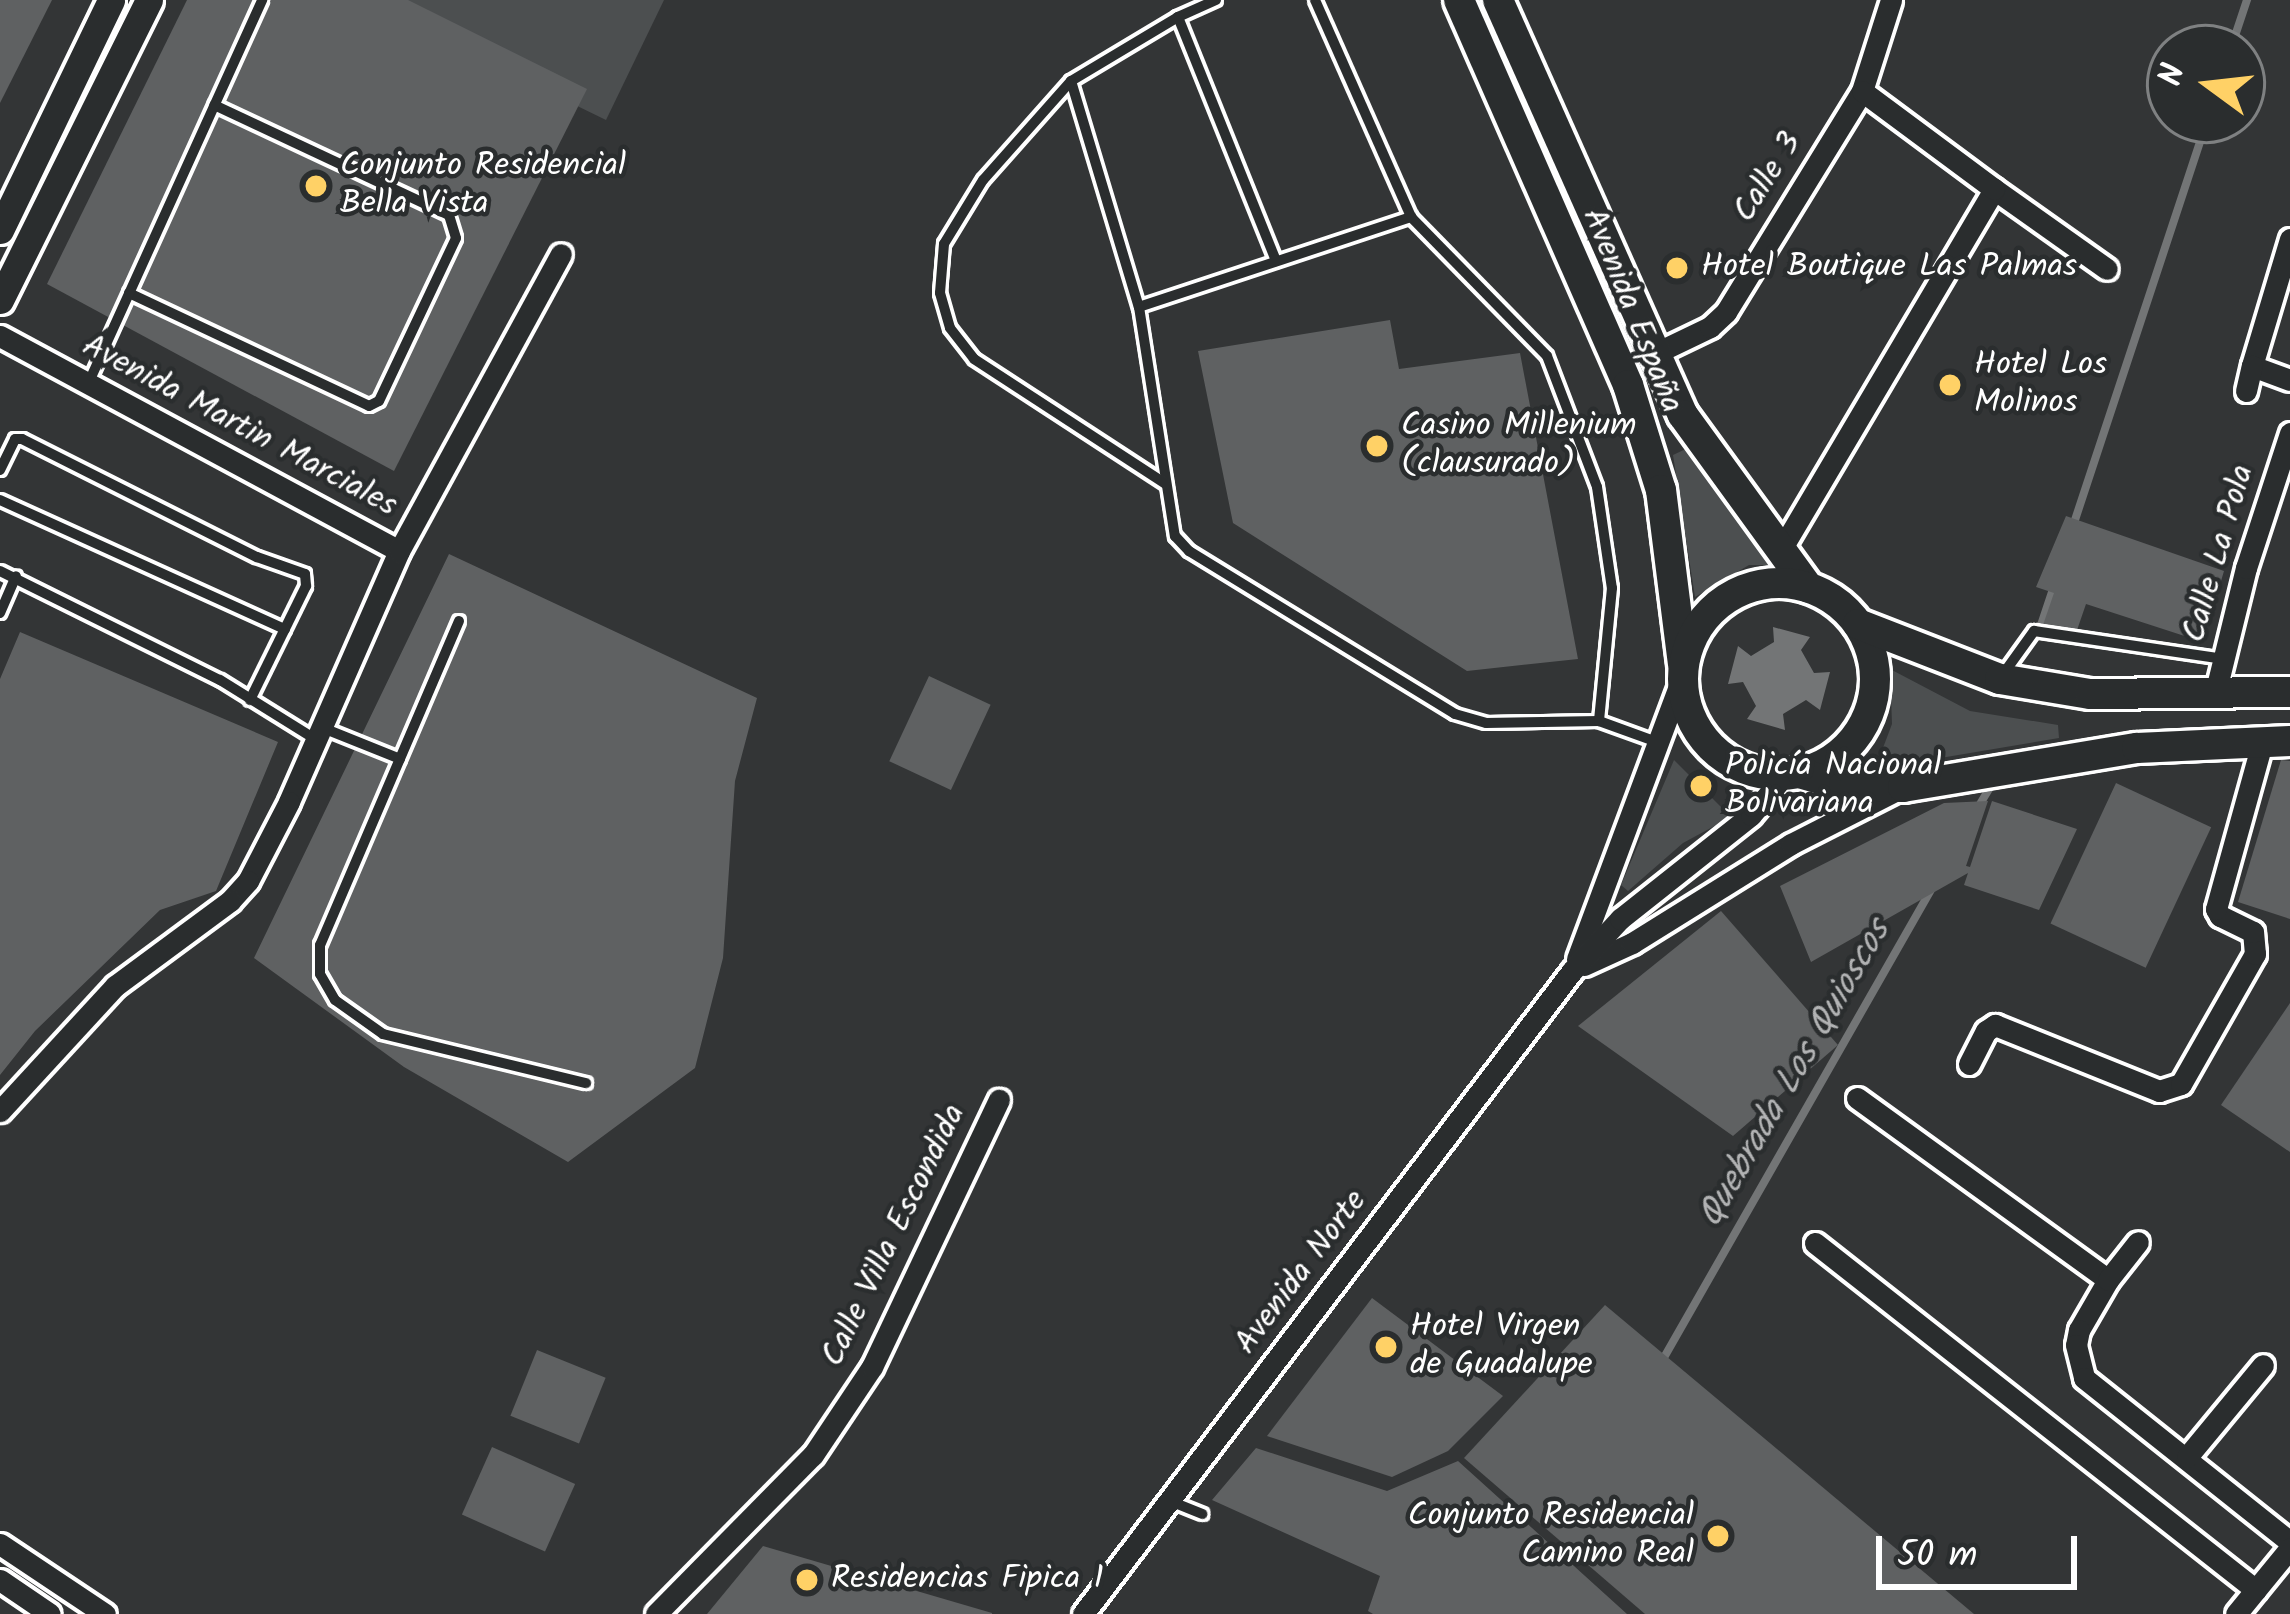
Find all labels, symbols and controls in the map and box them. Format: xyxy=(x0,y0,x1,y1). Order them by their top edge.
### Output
north arrow xyxy=(2146,24,2266,144)
text: N xyxy=(2145,58,2202,92)
street label: Calle 3 xyxy=(1726,126,1812,230)
place label: Conjunto Residencial Bella Vista xyxy=(340,147,626,225)
marker: Conjunto Residencial Bella Vista xyxy=(303,173,329,199)
street label: Avenida España xyxy=(1572,203,1690,419)
place label: Hotel Boutique Las Palmas xyxy=(1701,248,2077,288)
marker: Hotel Boutique Las Palmas xyxy=(1664,255,1690,281)
street label: Avenida Martin Marciales xyxy=(75,327,403,527)
place label: Hotel Los Molinos xyxy=(1974,346,2107,424)
marker: Hotel Los Molinos xyxy=(1937,372,1963,398)
place label: Casino Millenium (clausurado) xyxy=(1401,407,1636,485)
marker: Casino Millenium (clausurado) xyxy=(1364,433,1390,459)
street label: Calle La Pola xyxy=(2176,461,2264,647)
place label: Policía Nacional Bolivariana xyxy=(1725,747,1942,825)
marker: Policía Nacional Bolivariana xyxy=(1688,773,1714,799)
water label: Quebrada Los Quioscos xyxy=(1689,913,1901,1235)
street label: Calle Villa Escondida xyxy=(814,1099,976,1373)
street label: Avenida Norte xyxy=(1227,1183,1377,1363)
place label: Hotel Virgen de Guadalupe xyxy=(1410,1308,1593,1386)
marker: Hotel Virgen de Guadalupe xyxy=(1373,1334,1399,1360)
place label: Conjunto Residencial Camino Real xyxy=(1408,1497,1694,1575)
scale bar xyxy=(1882,1512,2083,1586)
marker: Conjunto Residencial Camino Real xyxy=(1705,1523,1731,1549)
text: 50 m xyxy=(1897,1528,1977,1585)
place label: Residencias Fipica 1 xyxy=(831,1560,1104,1600)
marker: Residencias Fipica 1 xyxy=(794,1567,820,1593)

